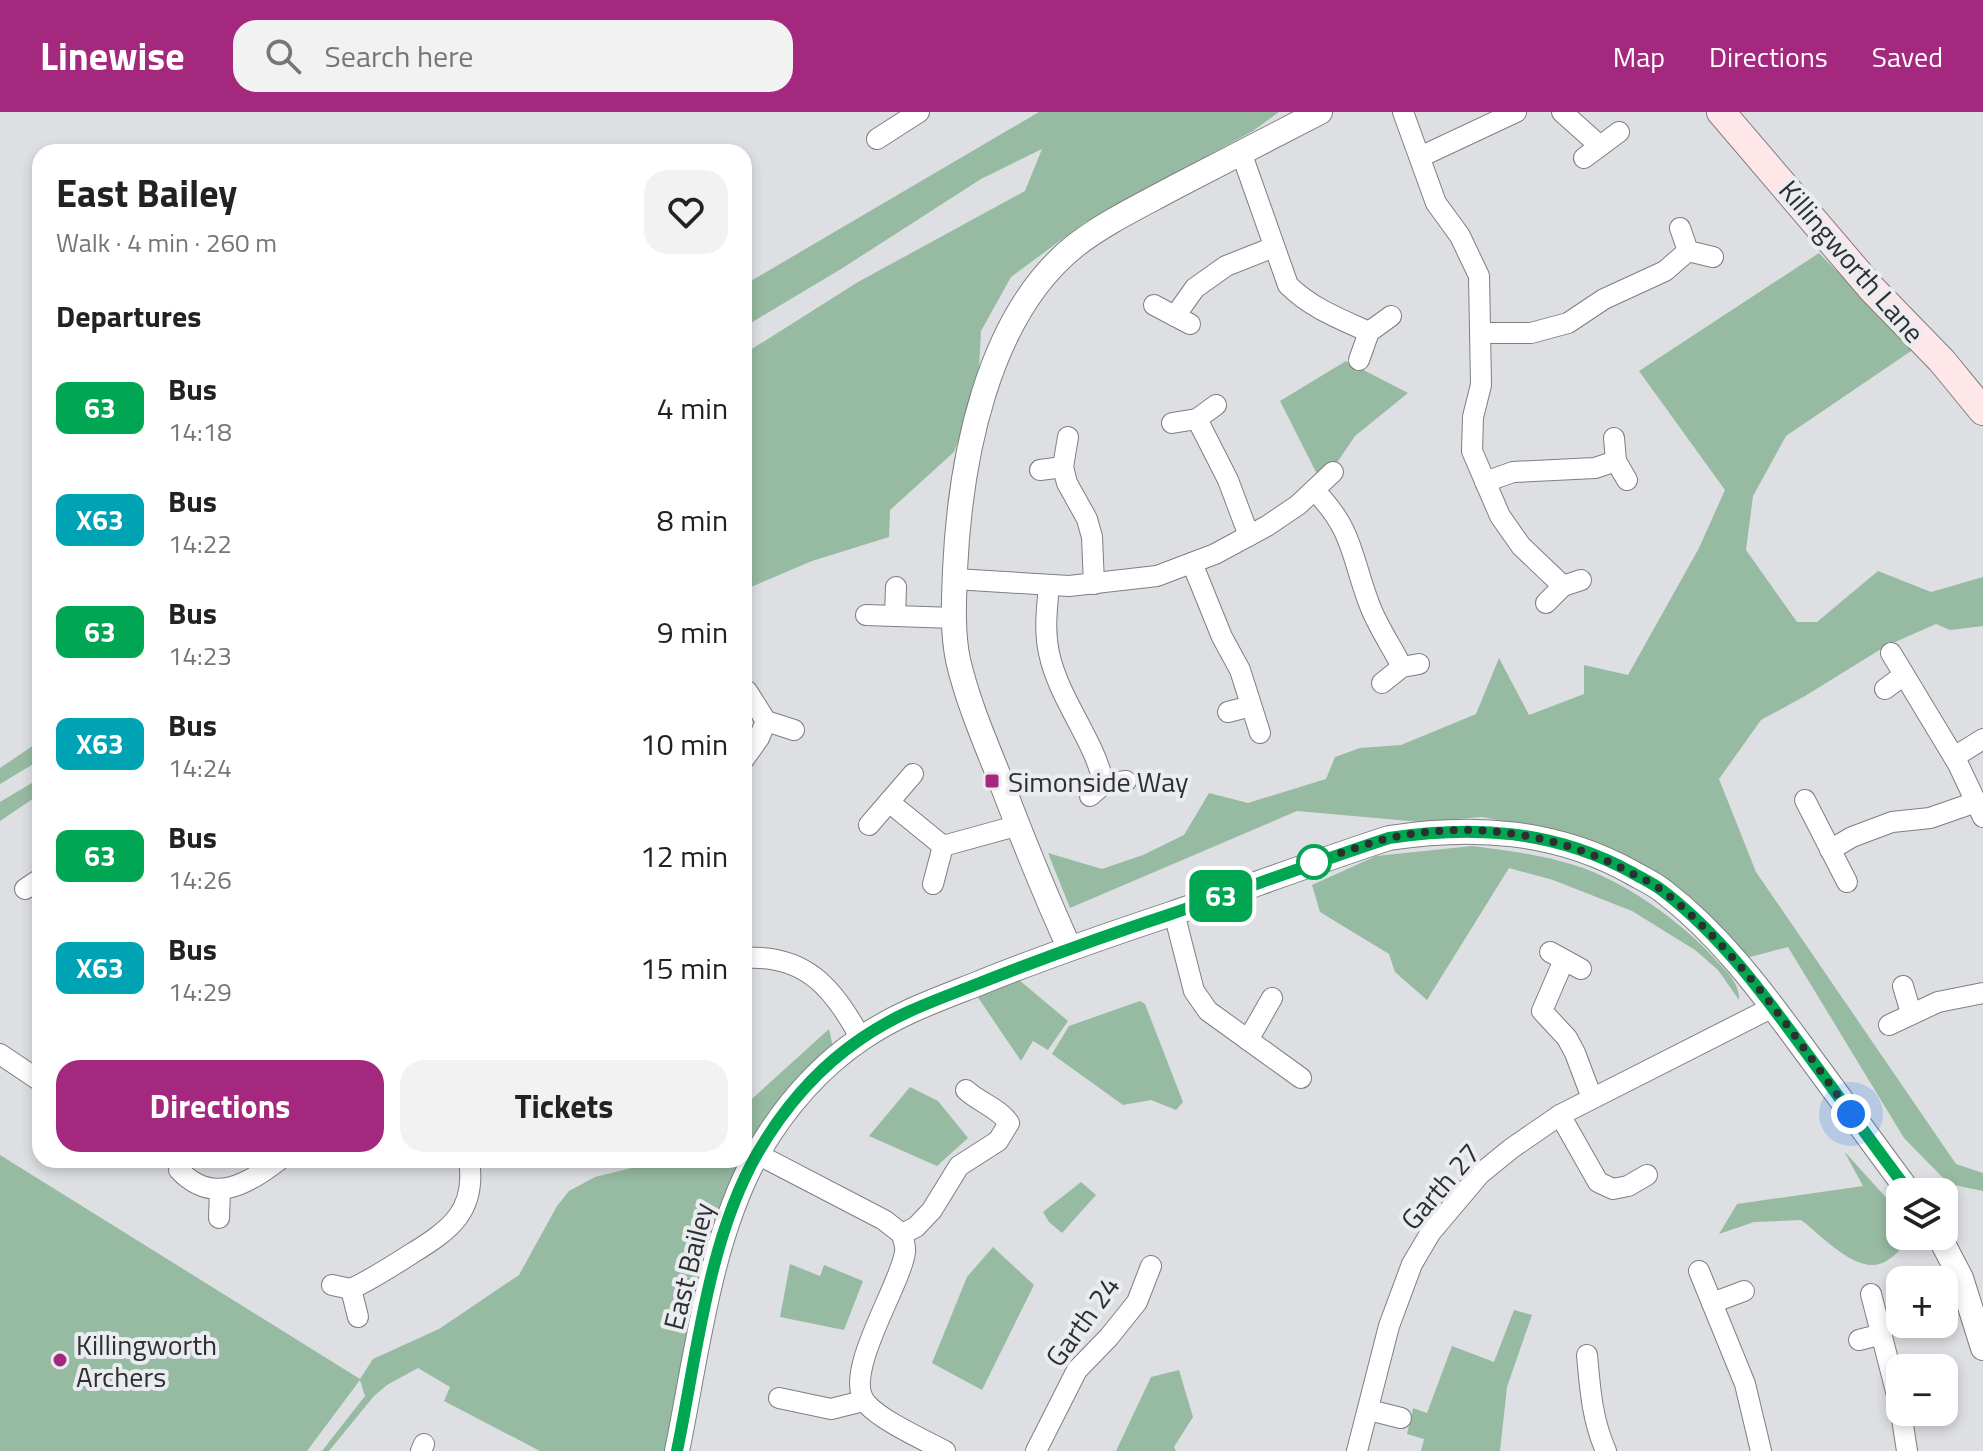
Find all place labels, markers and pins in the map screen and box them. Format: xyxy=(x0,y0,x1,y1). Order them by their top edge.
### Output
place label: Simonside Way xyxy=(1008,760,1189,803)
marker: Simonside Way xyxy=(983,772,1001,790)
unlabelled marker xyxy=(1297,845,1331,879)
place label: Killingworth Archers xyxy=(76,1323,217,1398)
marker: Killingworth Archers xyxy=(51,1351,69,1369)

